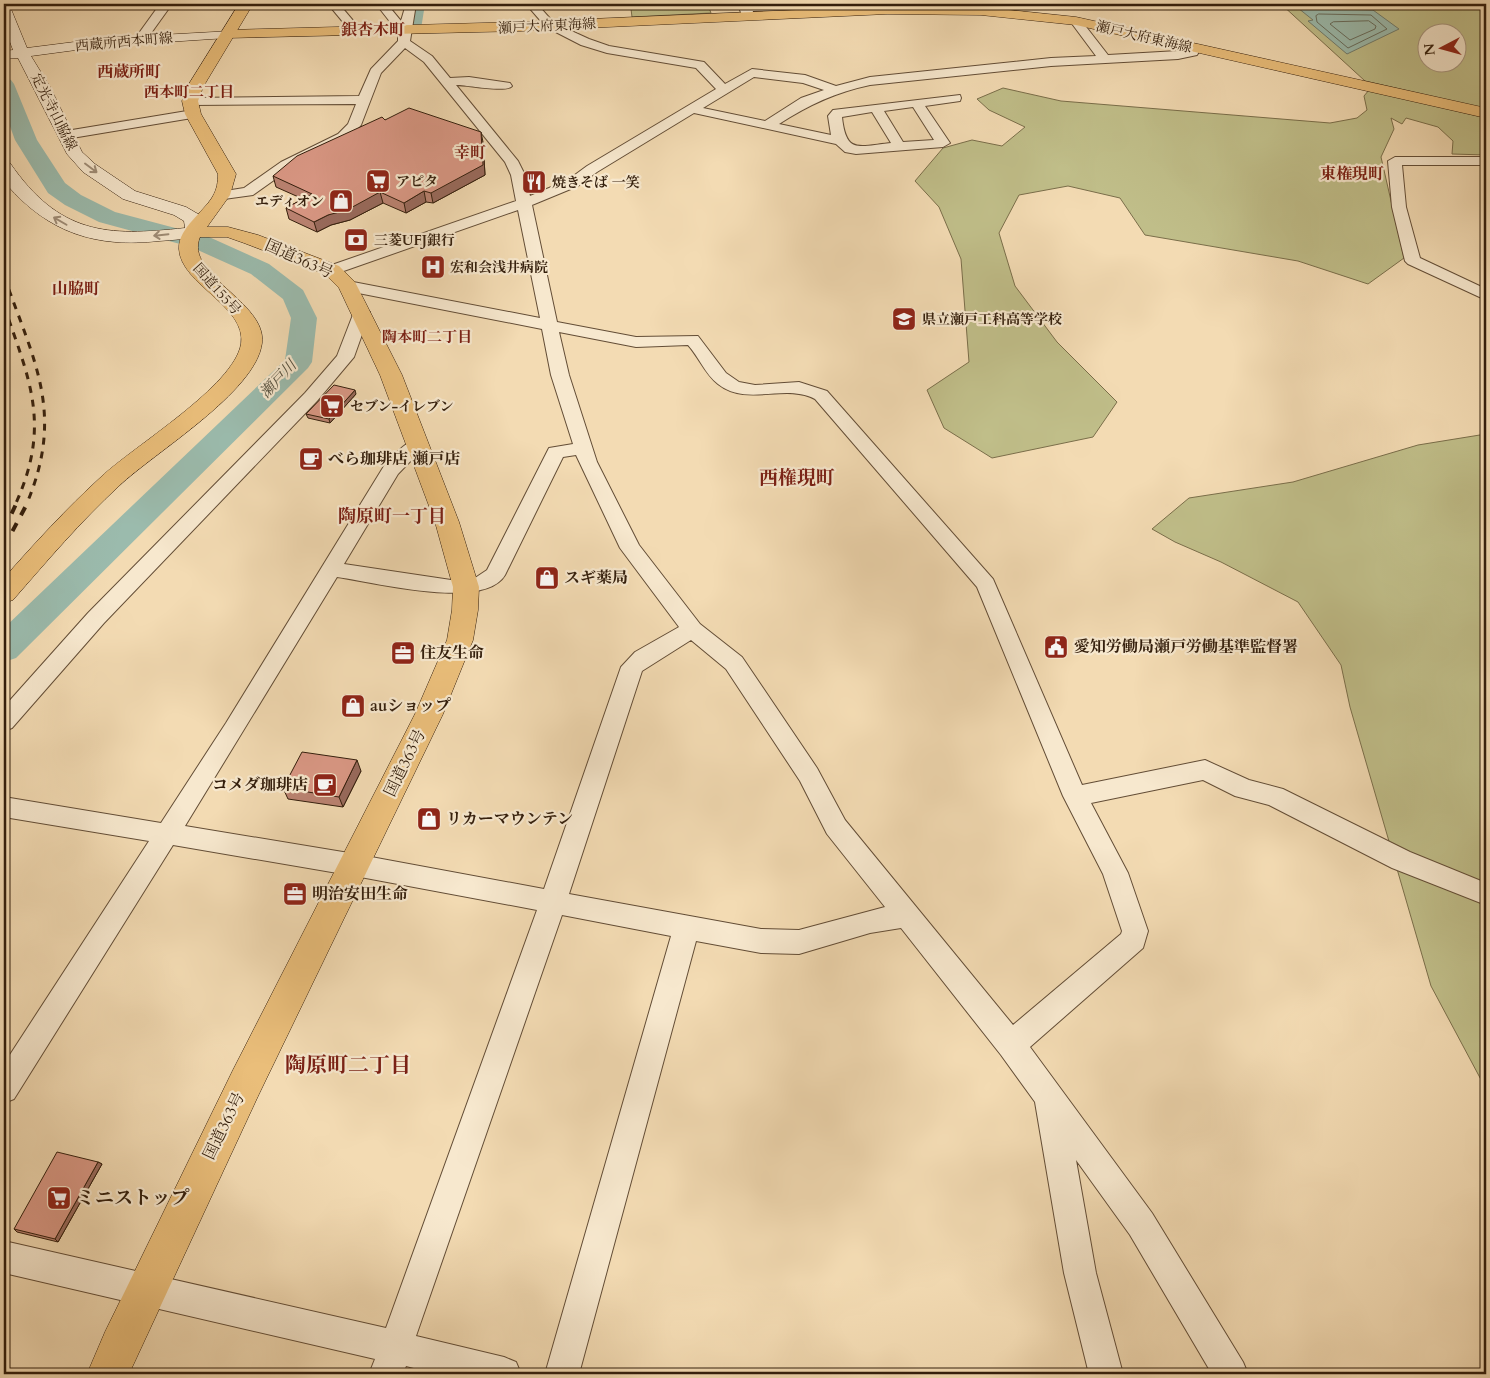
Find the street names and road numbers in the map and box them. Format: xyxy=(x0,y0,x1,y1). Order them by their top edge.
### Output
street label: 瀬戸大府東海線 xyxy=(498,14,596,38)
street label: 瀬戸大府東海線 xyxy=(1094,17,1194,57)
street label: 西蔵所西本町線 xyxy=(74,28,174,56)
street label: 定光寺山脇線 xyxy=(26,70,82,154)
street label: 国道363号 xyxy=(261,234,337,284)
street label: 国道155号 xyxy=(189,259,245,319)
street label: 国道363号 xyxy=(379,726,431,800)
street label: 国道363号 xyxy=(198,1089,250,1163)

